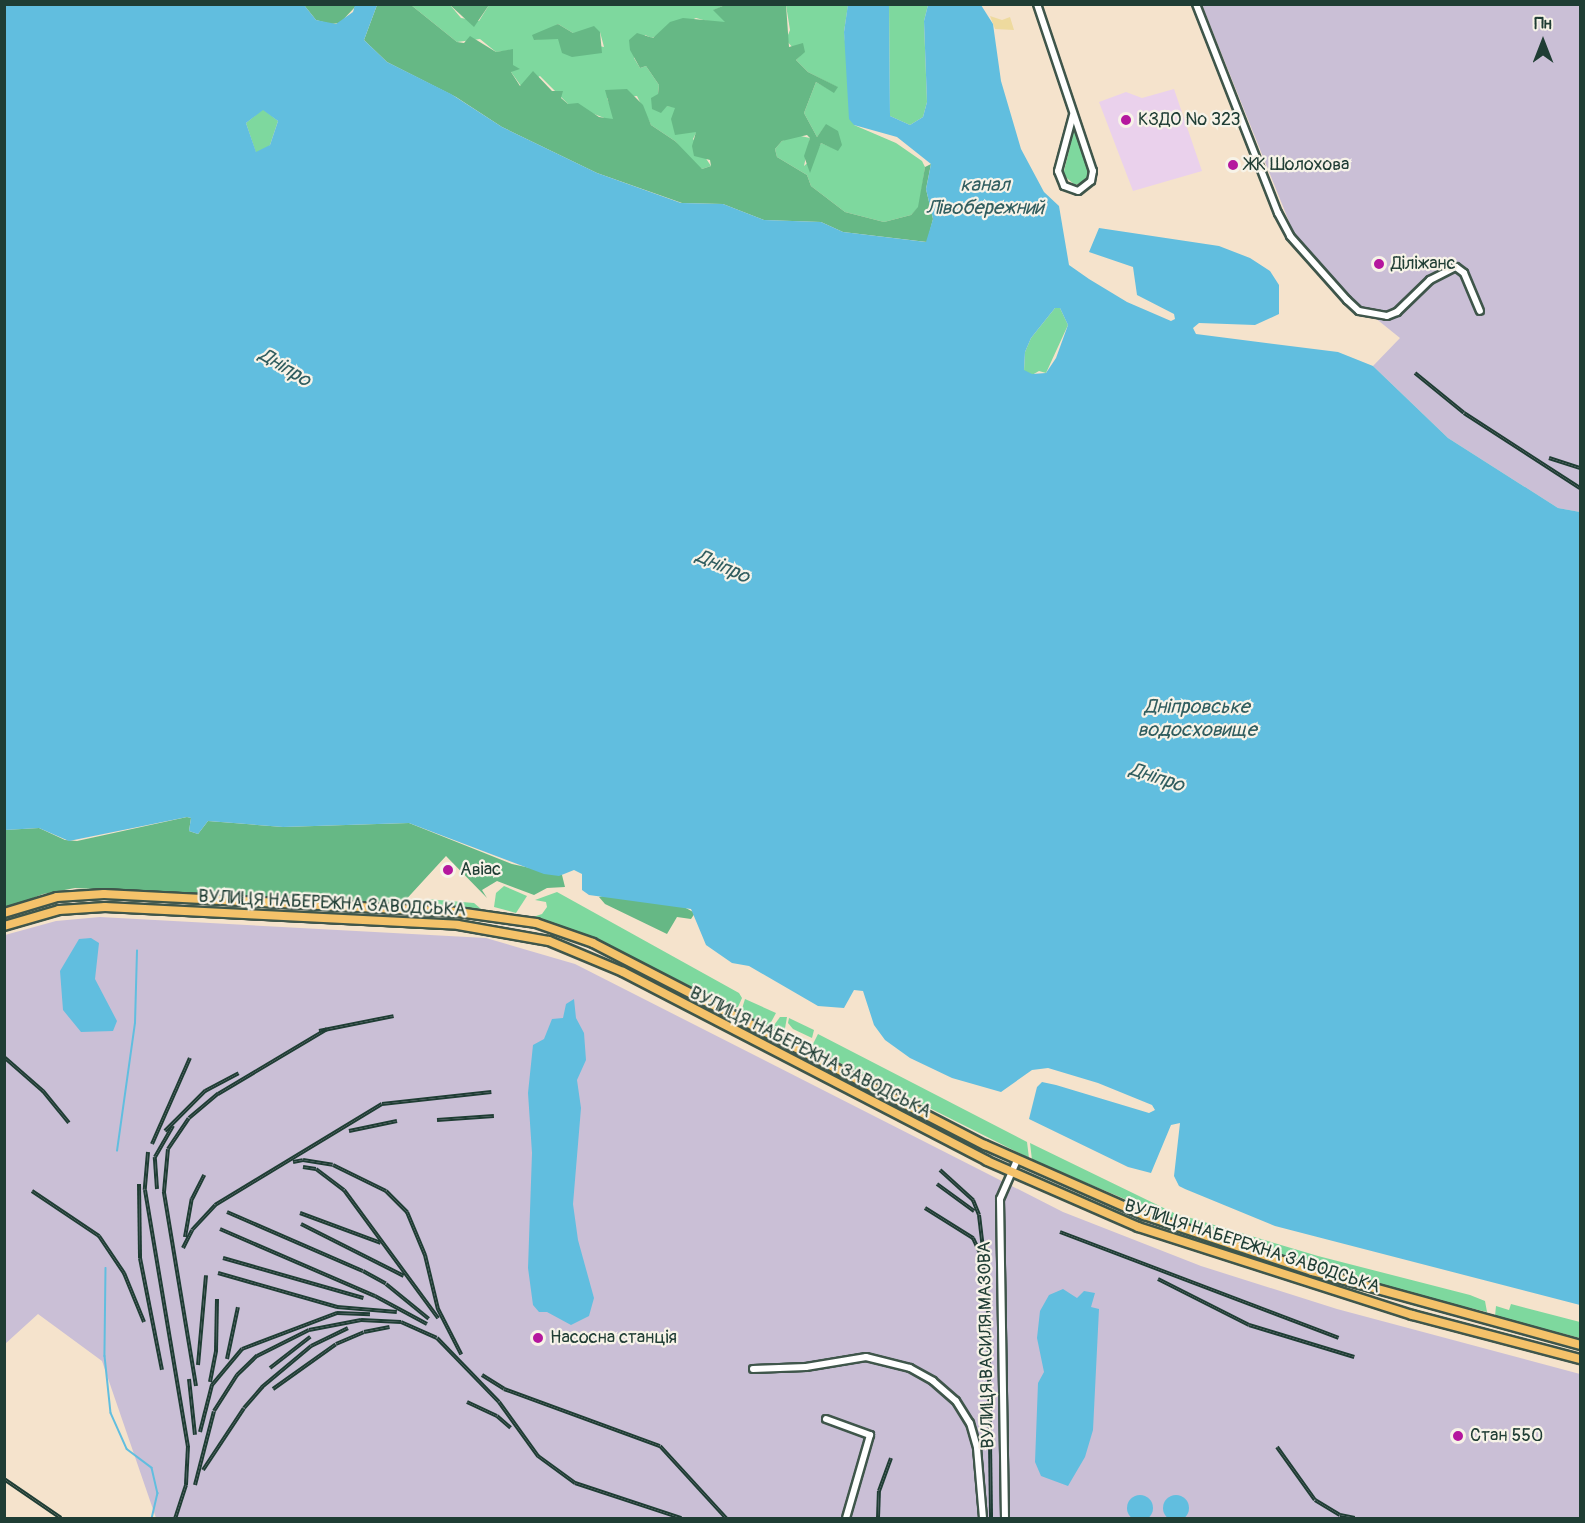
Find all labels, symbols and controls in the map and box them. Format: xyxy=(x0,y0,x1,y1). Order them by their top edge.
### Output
north arrow xyxy=(1513,12,1573,72)
text: Пн xyxy=(1534,14,1552,34)
place label: КЗДО № 323 xyxy=(1138,109,1241,131)
marker: КЗДО № 323 xyxy=(1119,113,1133,127)
place label: ЖК Шолохова xyxy=(1245,154,1349,176)
marker: ЖК Шолохова xyxy=(1226,158,1240,172)
water label: канал Лівобережний xyxy=(926,173,1044,220)
place label: Діліжанс xyxy=(1391,253,1456,275)
marker: Діліжанс xyxy=(1372,257,1386,271)
water label: Дніпро xyxy=(255,342,315,392)
water label: Дніпро xyxy=(693,544,753,588)
water label: Дніпровське водосховище xyxy=(1138,695,1256,742)
water label: Дніпро xyxy=(1127,757,1187,797)
place label: Авіас xyxy=(460,859,501,881)
marker: Авіас xyxy=(441,863,455,877)
street label: ВУЛИЦЯ НАБЕРЕЖНА ЗАВОДСЬКА xyxy=(198,886,466,922)
street label: ВУЛИЦЯ НАБЕРЕЖНА ЗАВОДСЬКА xyxy=(686,983,934,1123)
street label: ВУЛИЦЯ НАБЕРЕЖНА ЗАВОДСЬКА xyxy=(1121,1195,1383,1299)
street label: ВУЛИЦЯ ВАСИЛЯ МАЗОВА xyxy=(974,1241,1000,1449)
place label: Насосна станція xyxy=(550,1327,677,1349)
marker: Насосна станція xyxy=(531,1331,545,1345)
place label: Стан 550 xyxy=(1470,1425,1543,1447)
marker: Стан 550 xyxy=(1451,1429,1465,1443)

